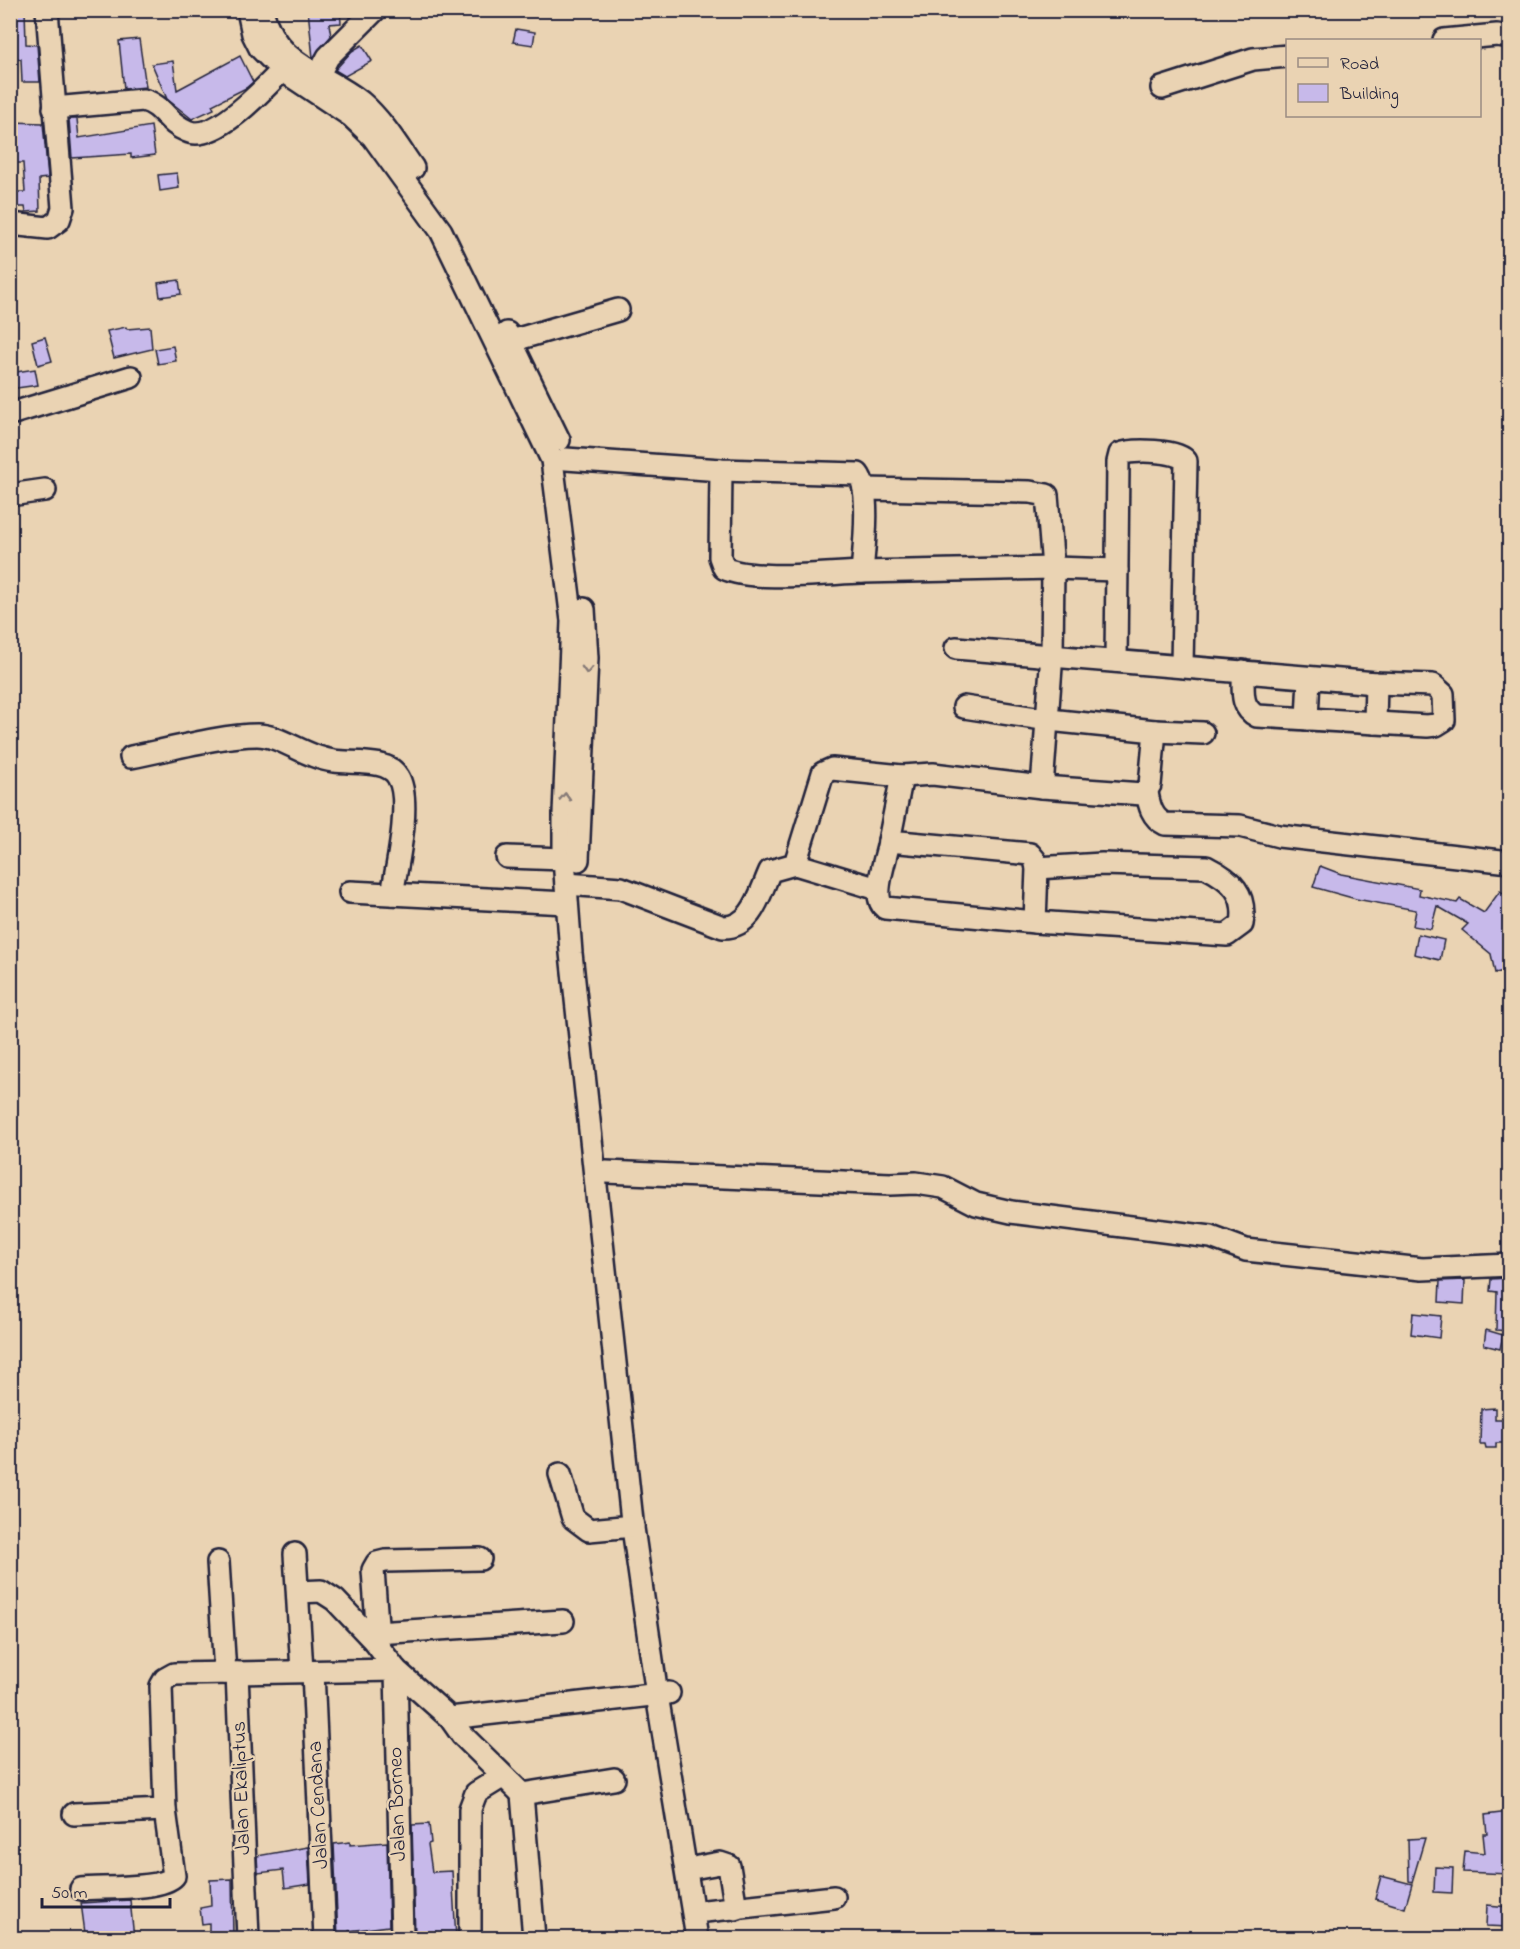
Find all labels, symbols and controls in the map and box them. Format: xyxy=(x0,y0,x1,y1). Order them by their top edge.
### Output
legend xyxy=(1286,39,1481,117)
text: Road xyxy=(1340,52,1379,78)
text: Building xyxy=(1339,82,1399,109)
one-way arrow xyxy=(581,666,593,675)
one-way arrow xyxy=(559,792,572,801)
street label: Jalan Ekaliptus xyxy=(225,1721,259,1855)
street label: Jalan Cendana xyxy=(301,1740,337,1870)
street label: Jalan Borneo xyxy=(381,1746,415,1862)
scale bar xyxy=(42,1871,170,1909)
text: 50 m xyxy=(51,1881,88,1907)

